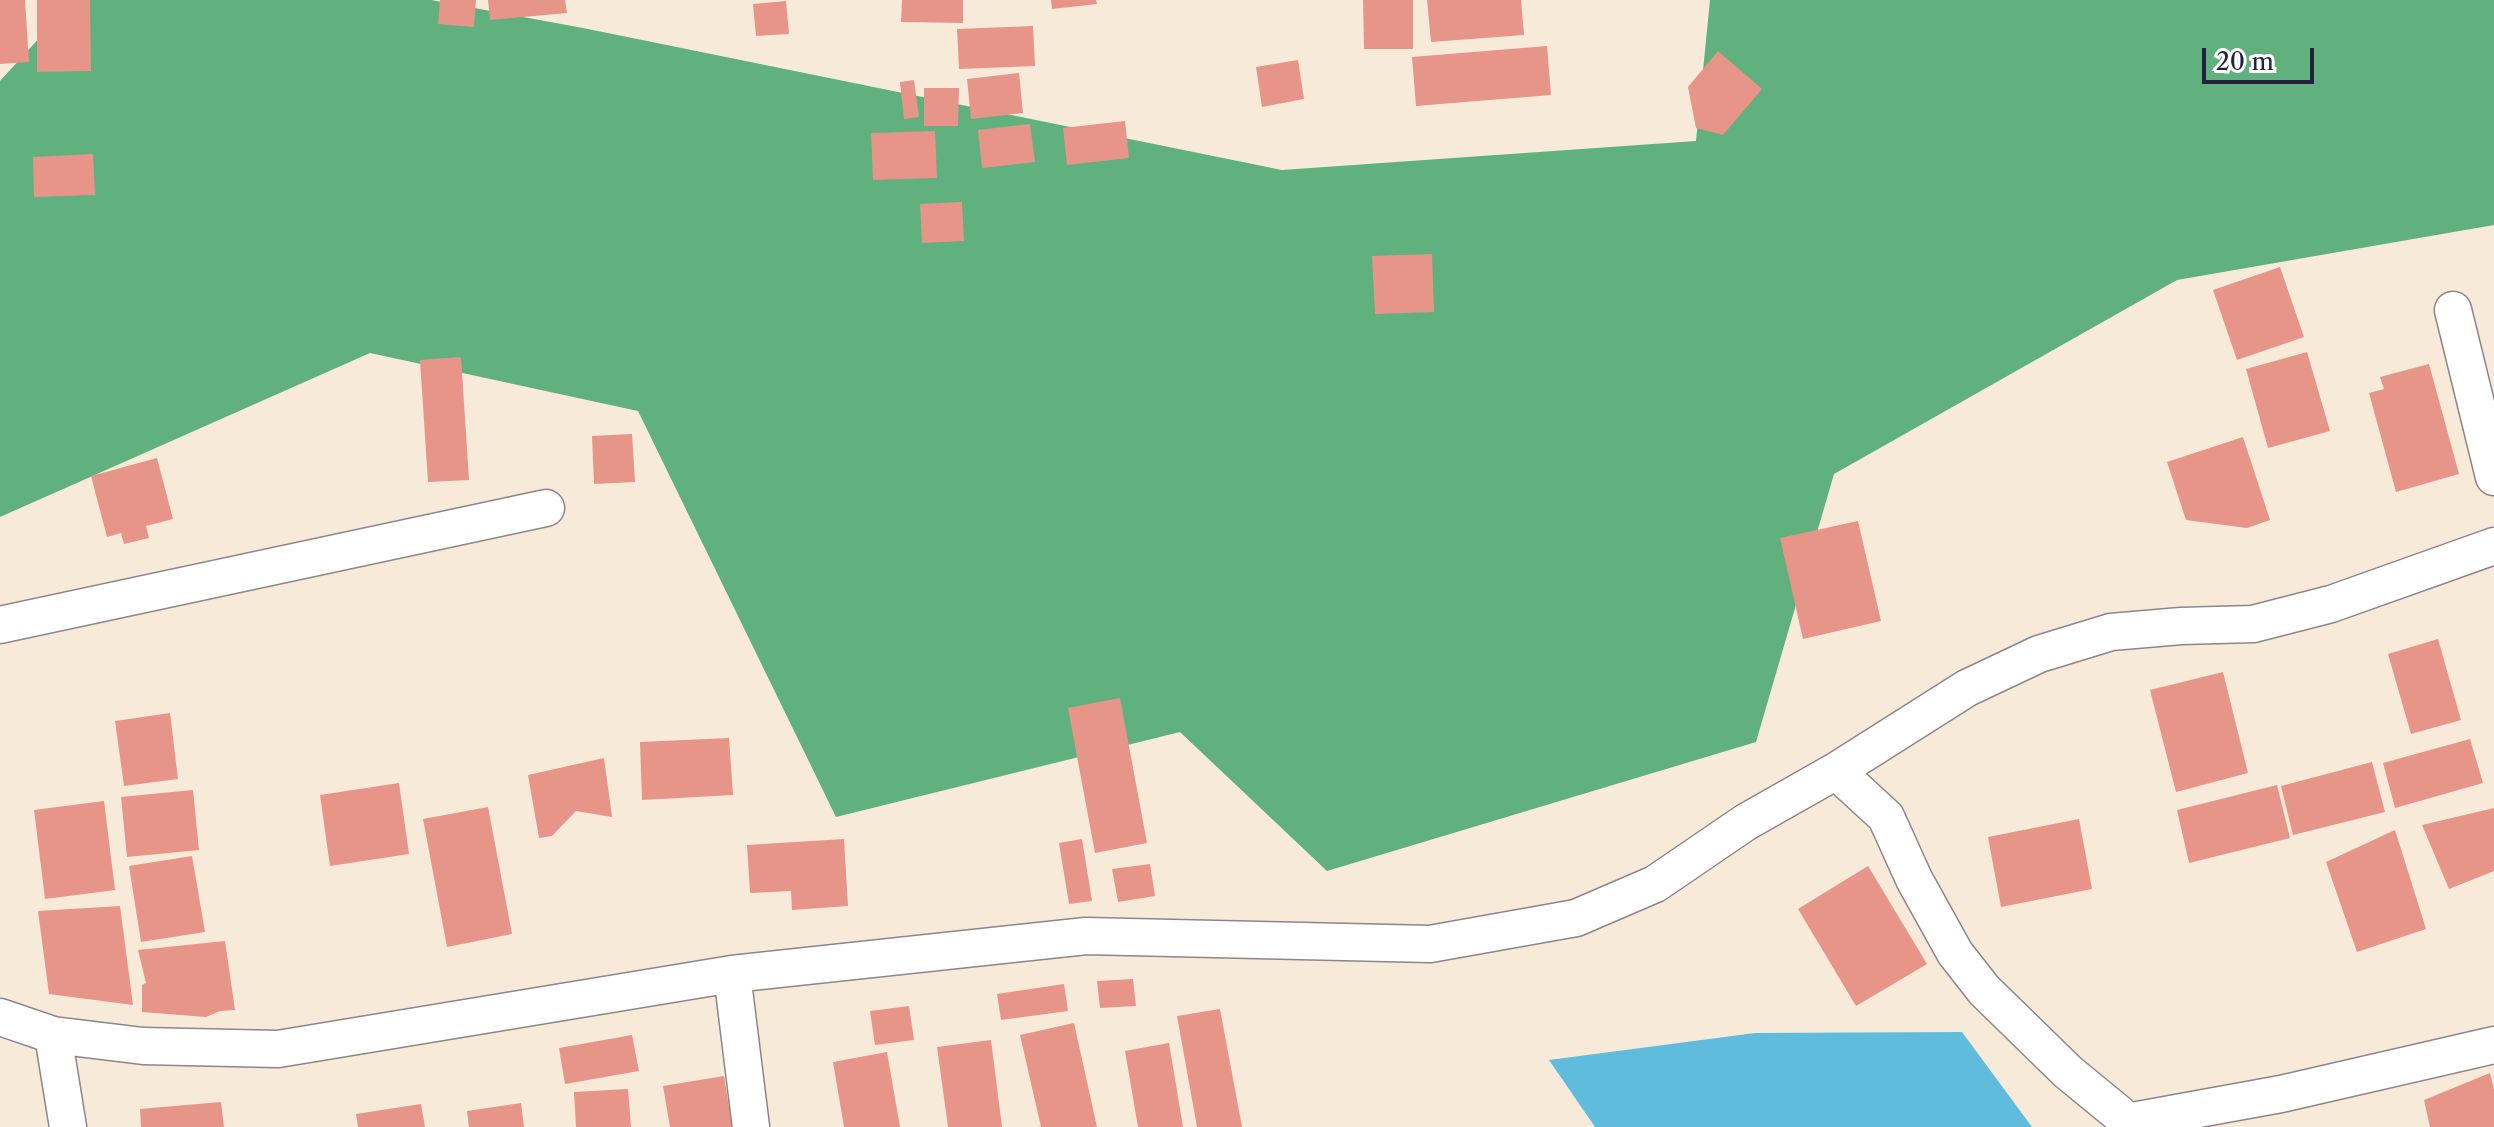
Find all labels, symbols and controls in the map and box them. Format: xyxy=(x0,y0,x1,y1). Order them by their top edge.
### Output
scale bar xyxy=(2206,32,2318,82)
text: 20 m xyxy=(2216,47,2274,76)

